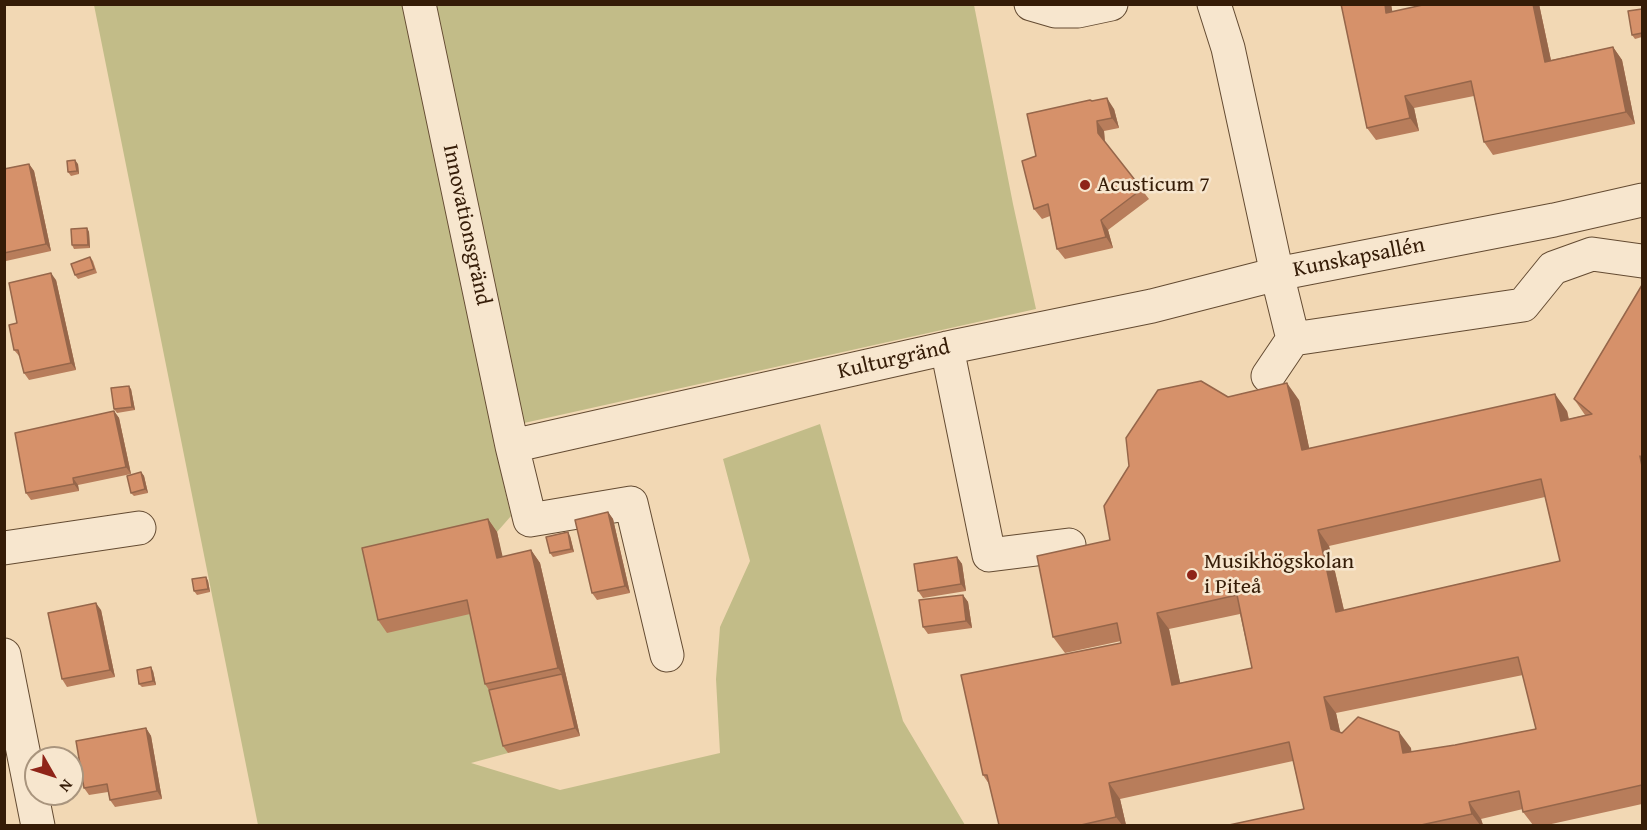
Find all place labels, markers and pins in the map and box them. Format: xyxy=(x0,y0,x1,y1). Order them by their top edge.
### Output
place label: Acusticum 7 xyxy=(1097,172,1210,198)
marker: Acusticum 7 xyxy=(1078,178,1092,192)
place label: Musikhögskolan i Piteå xyxy=(1204,549,1354,600)
marker: Musikhögskolan i Piteå xyxy=(1185,568,1199,582)

